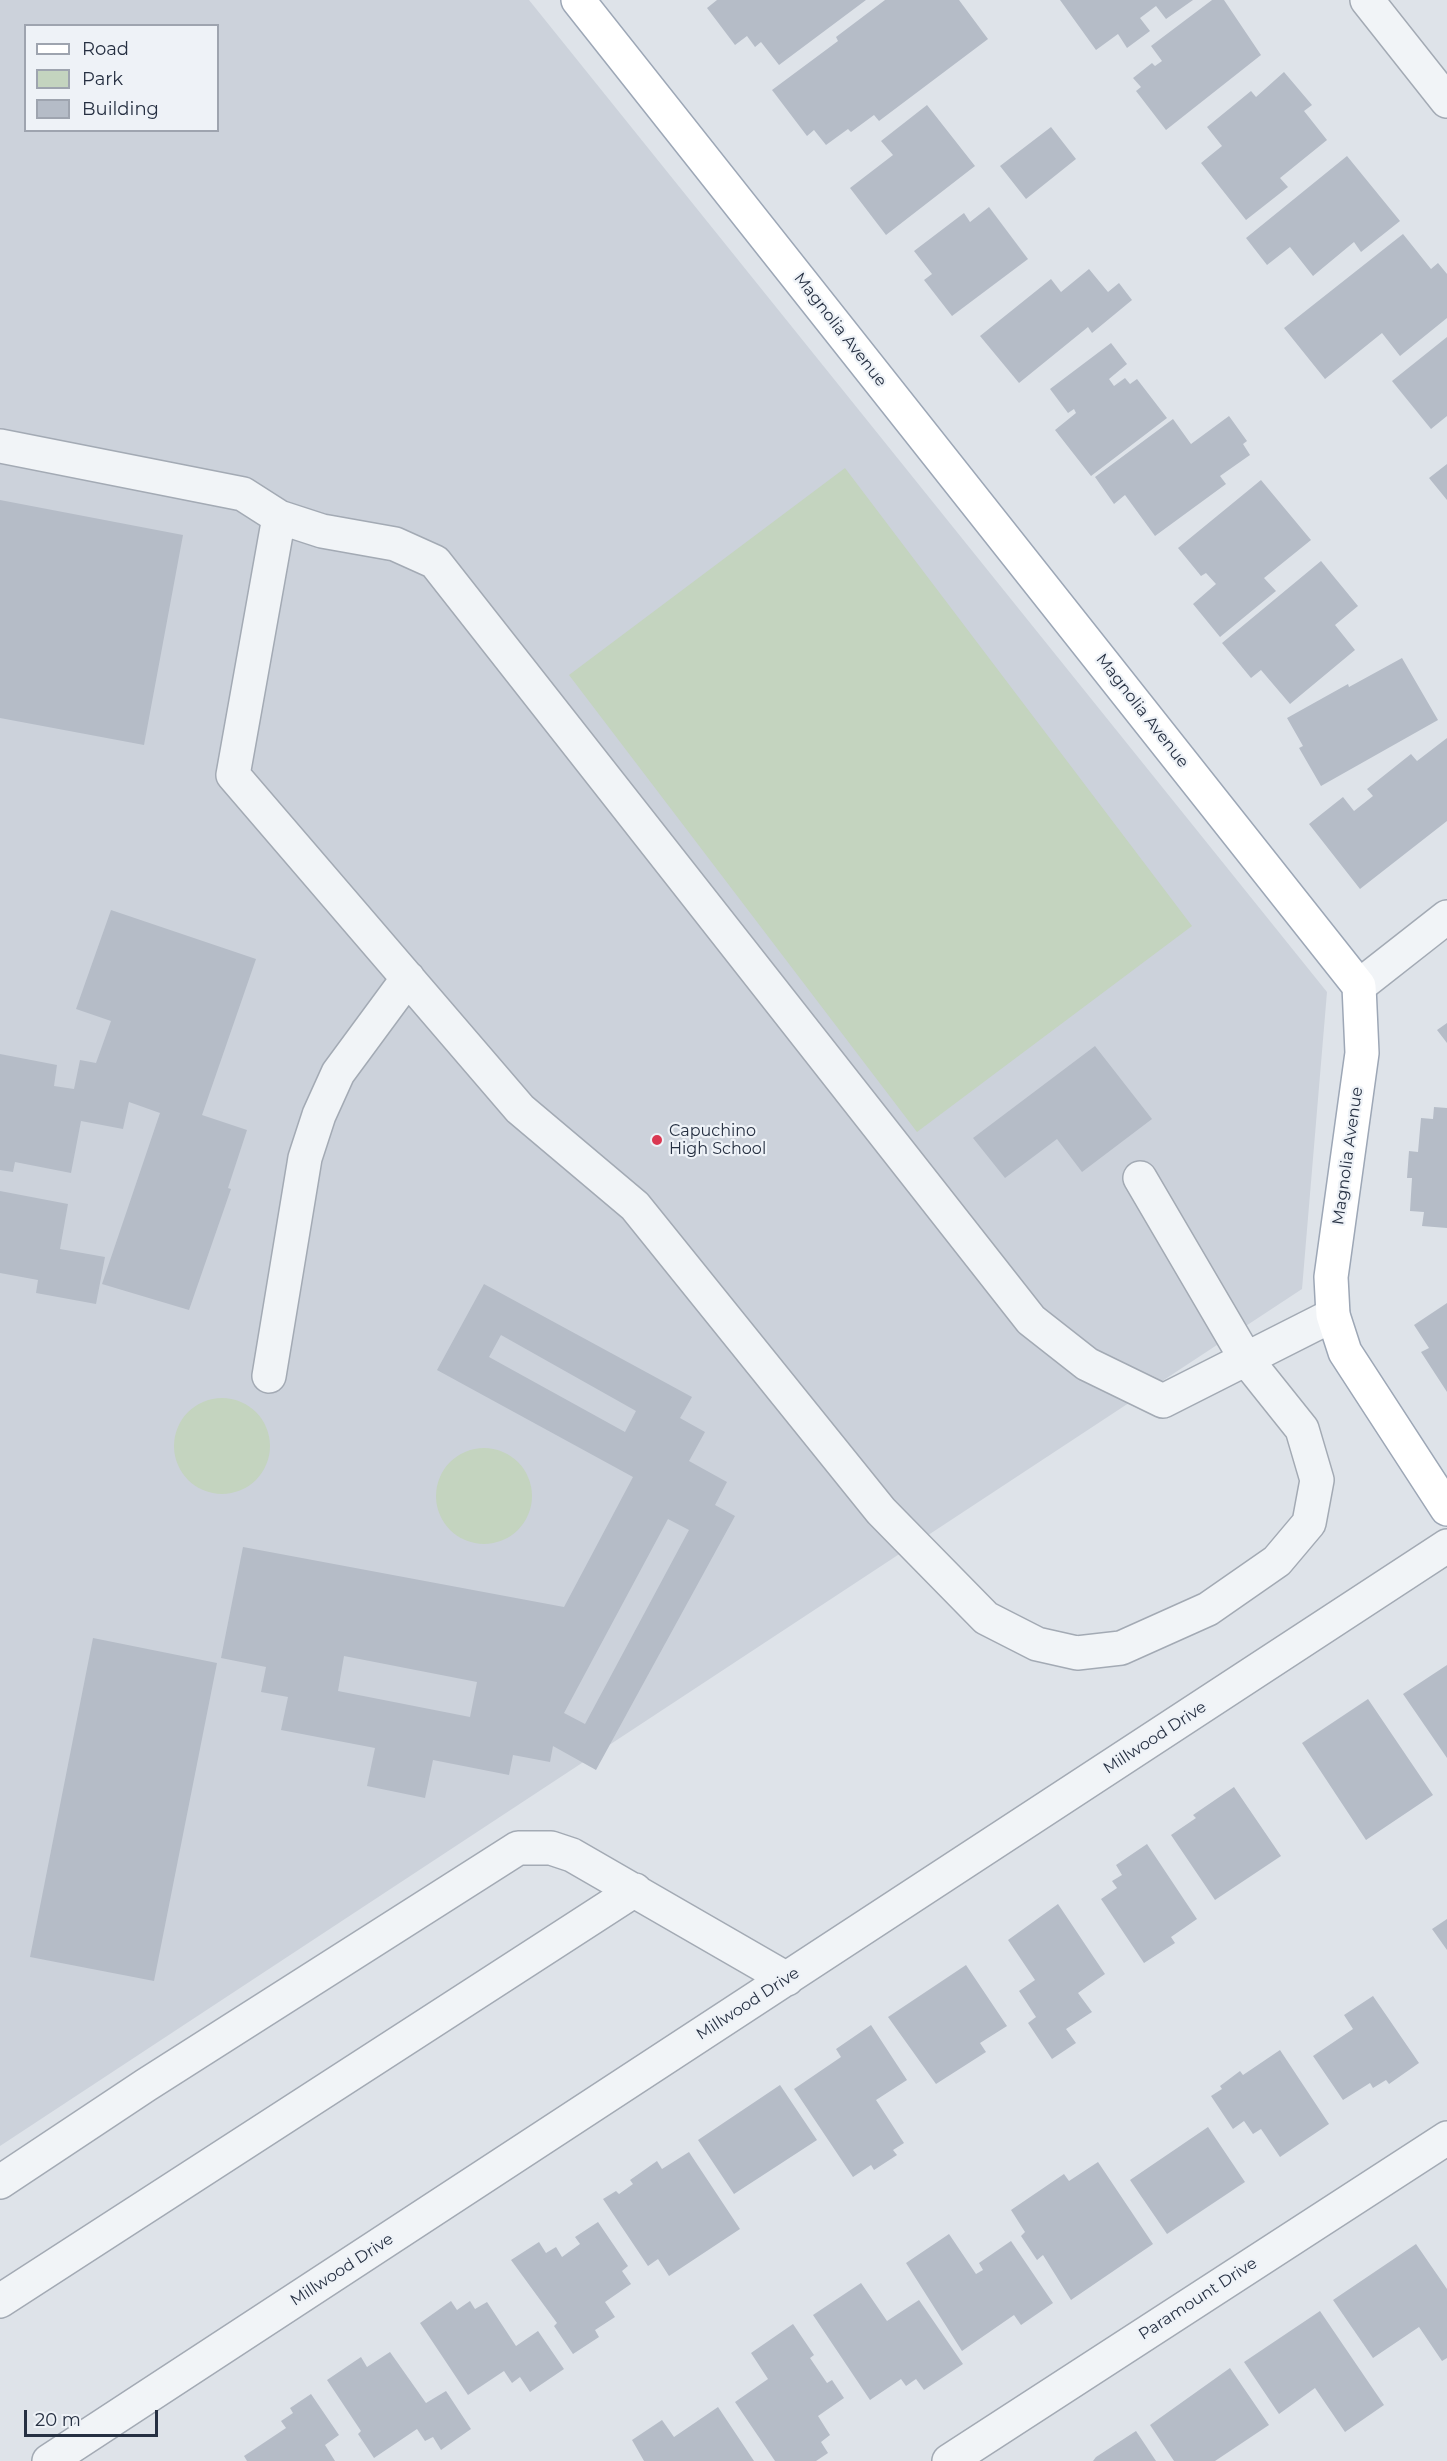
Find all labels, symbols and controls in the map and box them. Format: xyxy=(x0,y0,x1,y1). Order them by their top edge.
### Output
legend xyxy=(24,24,219,132)
text: Road xyxy=(82,38,129,60)
text: Park xyxy=(82,68,123,90)
text: Building xyxy=(82,98,159,120)
street label: Magnolia Avenue xyxy=(790,269,890,391)
street label: Magnolia Avenue xyxy=(1092,650,1192,772)
street label: Magnolia Avenue xyxy=(1329,1086,1367,1226)
place label: Capuchino High School xyxy=(669,1121,766,1159)
marker: Capuchino High School xyxy=(650,1133,664,1147)
street label: Millwood Drive xyxy=(1100,1698,1210,1778)
street label: Millwood Drive xyxy=(693,1964,803,2044)
street label: Millwood Drive xyxy=(287,2230,397,2310)
street label: Paramount Drive xyxy=(1135,2254,1261,2344)
scale bar xyxy=(27,2398,160,2436)
text: 20 m xyxy=(35,2409,81,2431)

